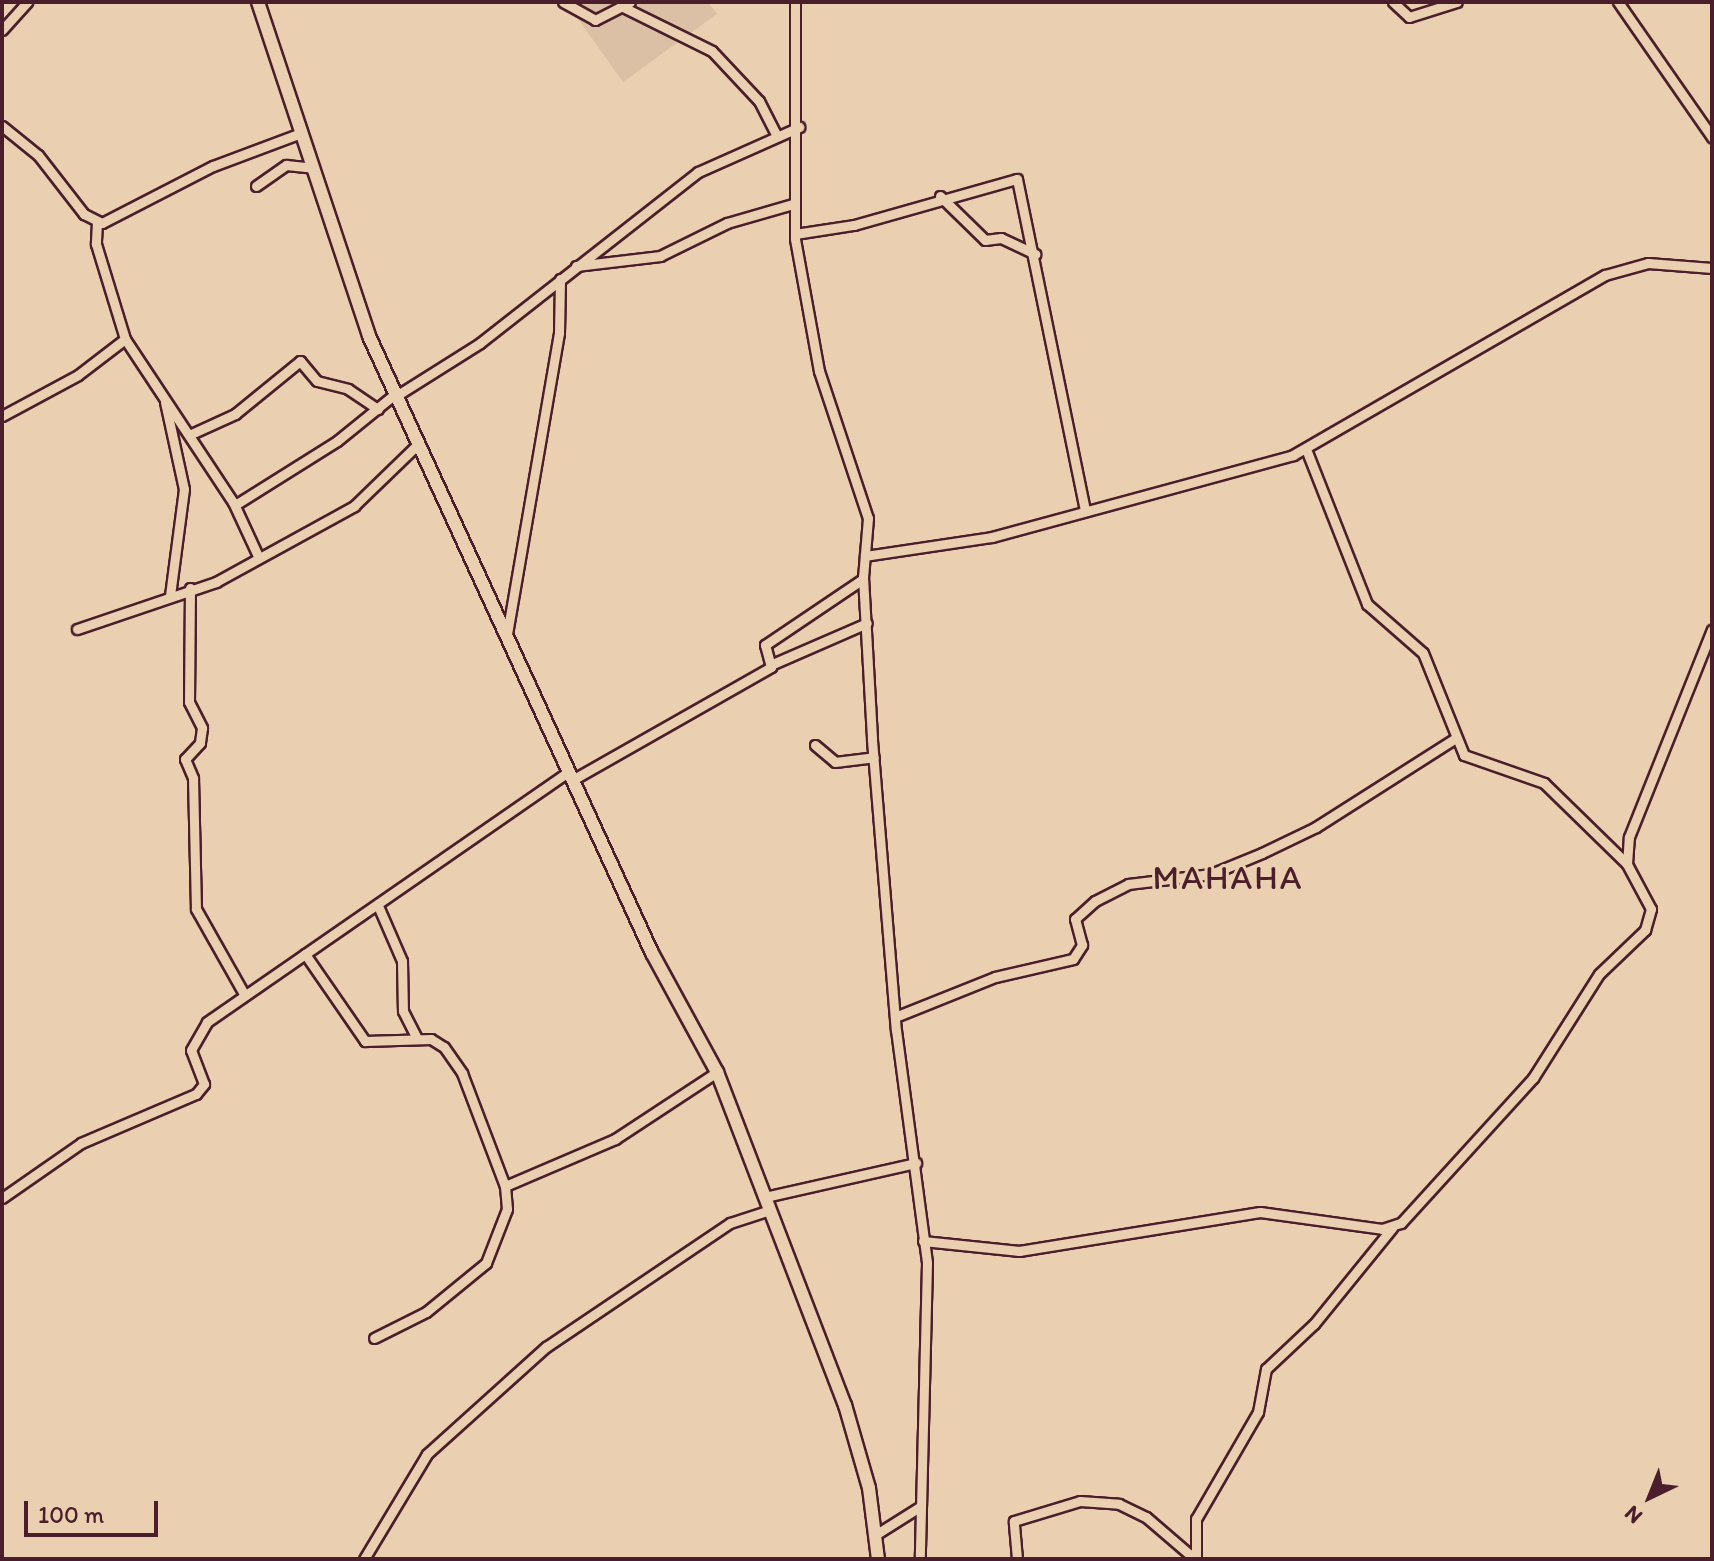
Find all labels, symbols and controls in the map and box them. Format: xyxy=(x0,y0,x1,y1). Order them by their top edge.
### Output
district label: MAHAHA xyxy=(1152,858,1304,898)
north arrow xyxy=(1610,1457,1690,1537)
scale bar xyxy=(28,1485,162,1535)
text: 100 m xyxy=(38,1500,104,1529)
text: N xyxy=(1619,1500,1648,1530)

